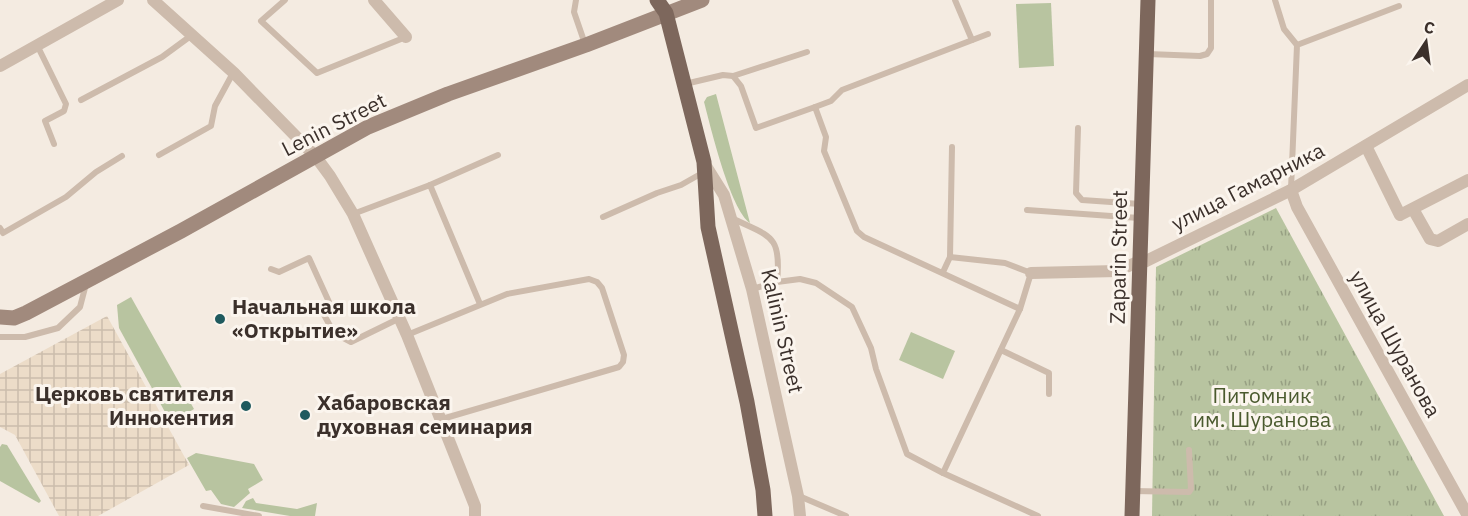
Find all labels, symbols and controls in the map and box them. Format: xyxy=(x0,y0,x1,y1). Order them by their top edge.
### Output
north arrow xyxy=(1396,12,1456,72)
text: С xyxy=(1422,16,1437,38)
street label: Lenin Street xyxy=(277,86,390,162)
street label: улица Гамарника xyxy=(1166,135,1329,237)
street label: Zaparin Street xyxy=(1103,190,1133,324)
street label: улица Шуранова xyxy=(1344,265,1448,422)
street label: Kalinin Street xyxy=(755,266,811,396)
place label: Начальная школа «Открытие» xyxy=(232,292,416,344)
marker: Начальная школа «Открытие» xyxy=(213,312,227,326)
place label: Церковь святителя Иннокентия xyxy=(35,379,234,431)
park label: Питомник им. Шуранова xyxy=(1193,381,1331,433)
place label: Хабаровская духовная семинария xyxy=(317,388,533,440)
marker: Церковь святителя Иннокентия xyxy=(239,399,253,413)
marker: Хабаровская духовная семинария xyxy=(298,408,312,422)

